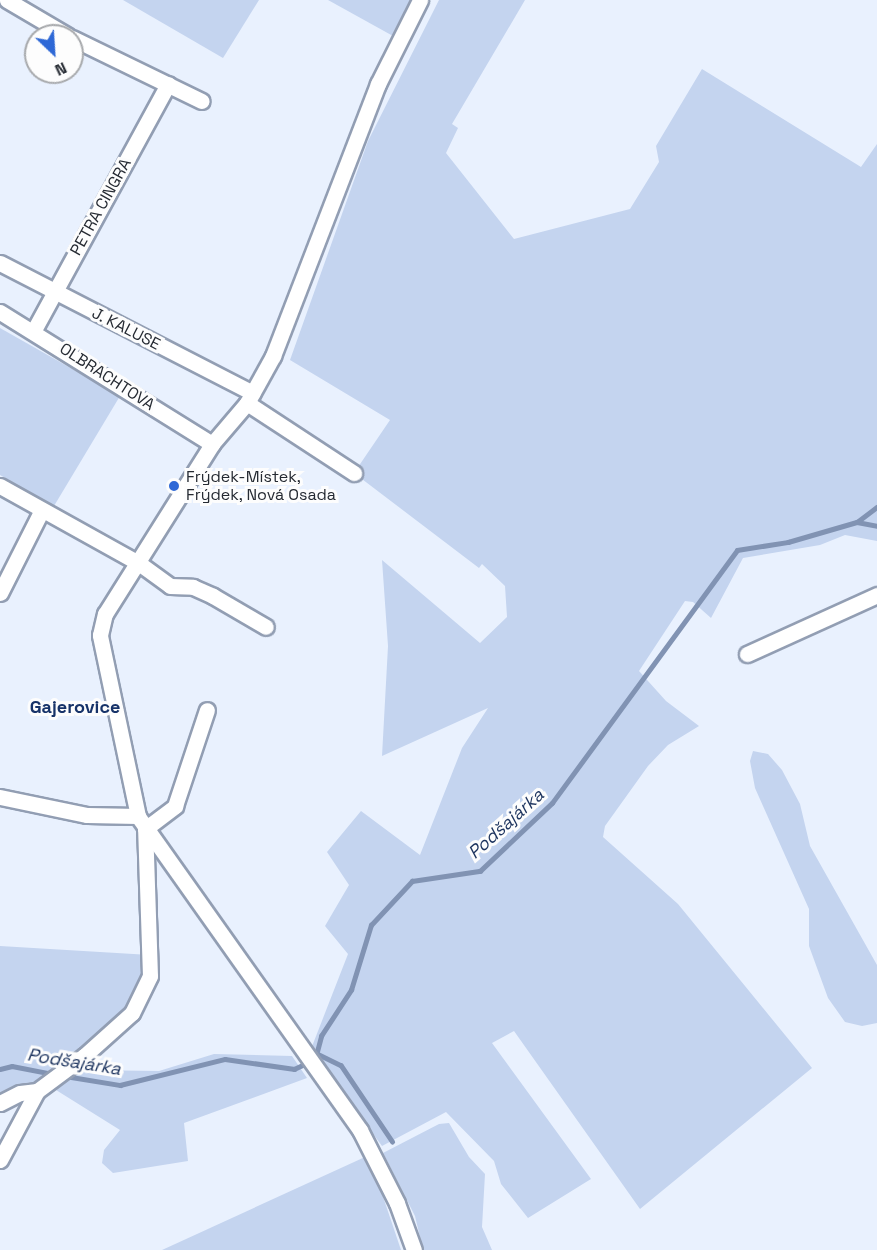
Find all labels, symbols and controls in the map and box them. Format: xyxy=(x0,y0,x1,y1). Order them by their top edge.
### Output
north arrow xyxy=(24,24,84,84)
text: N xyxy=(52,57,70,81)
street label: PETRA CINGRA xyxy=(66,155,136,259)
street label: J. KALUSE xyxy=(88,304,164,354)
street label: OLBRACHTOVA xyxy=(56,339,158,415)
place label: Frýdek-Místek, Frýdek, Nová Osada xyxy=(186,467,336,505)
marker: Frýdek-Místek, Frýdek, Nová Osada xyxy=(167,479,181,493)
district label: Gajerovice xyxy=(30,696,120,718)
water label: Podšajárka xyxy=(464,784,548,864)
water label: Podšajárka xyxy=(26,1044,122,1080)

